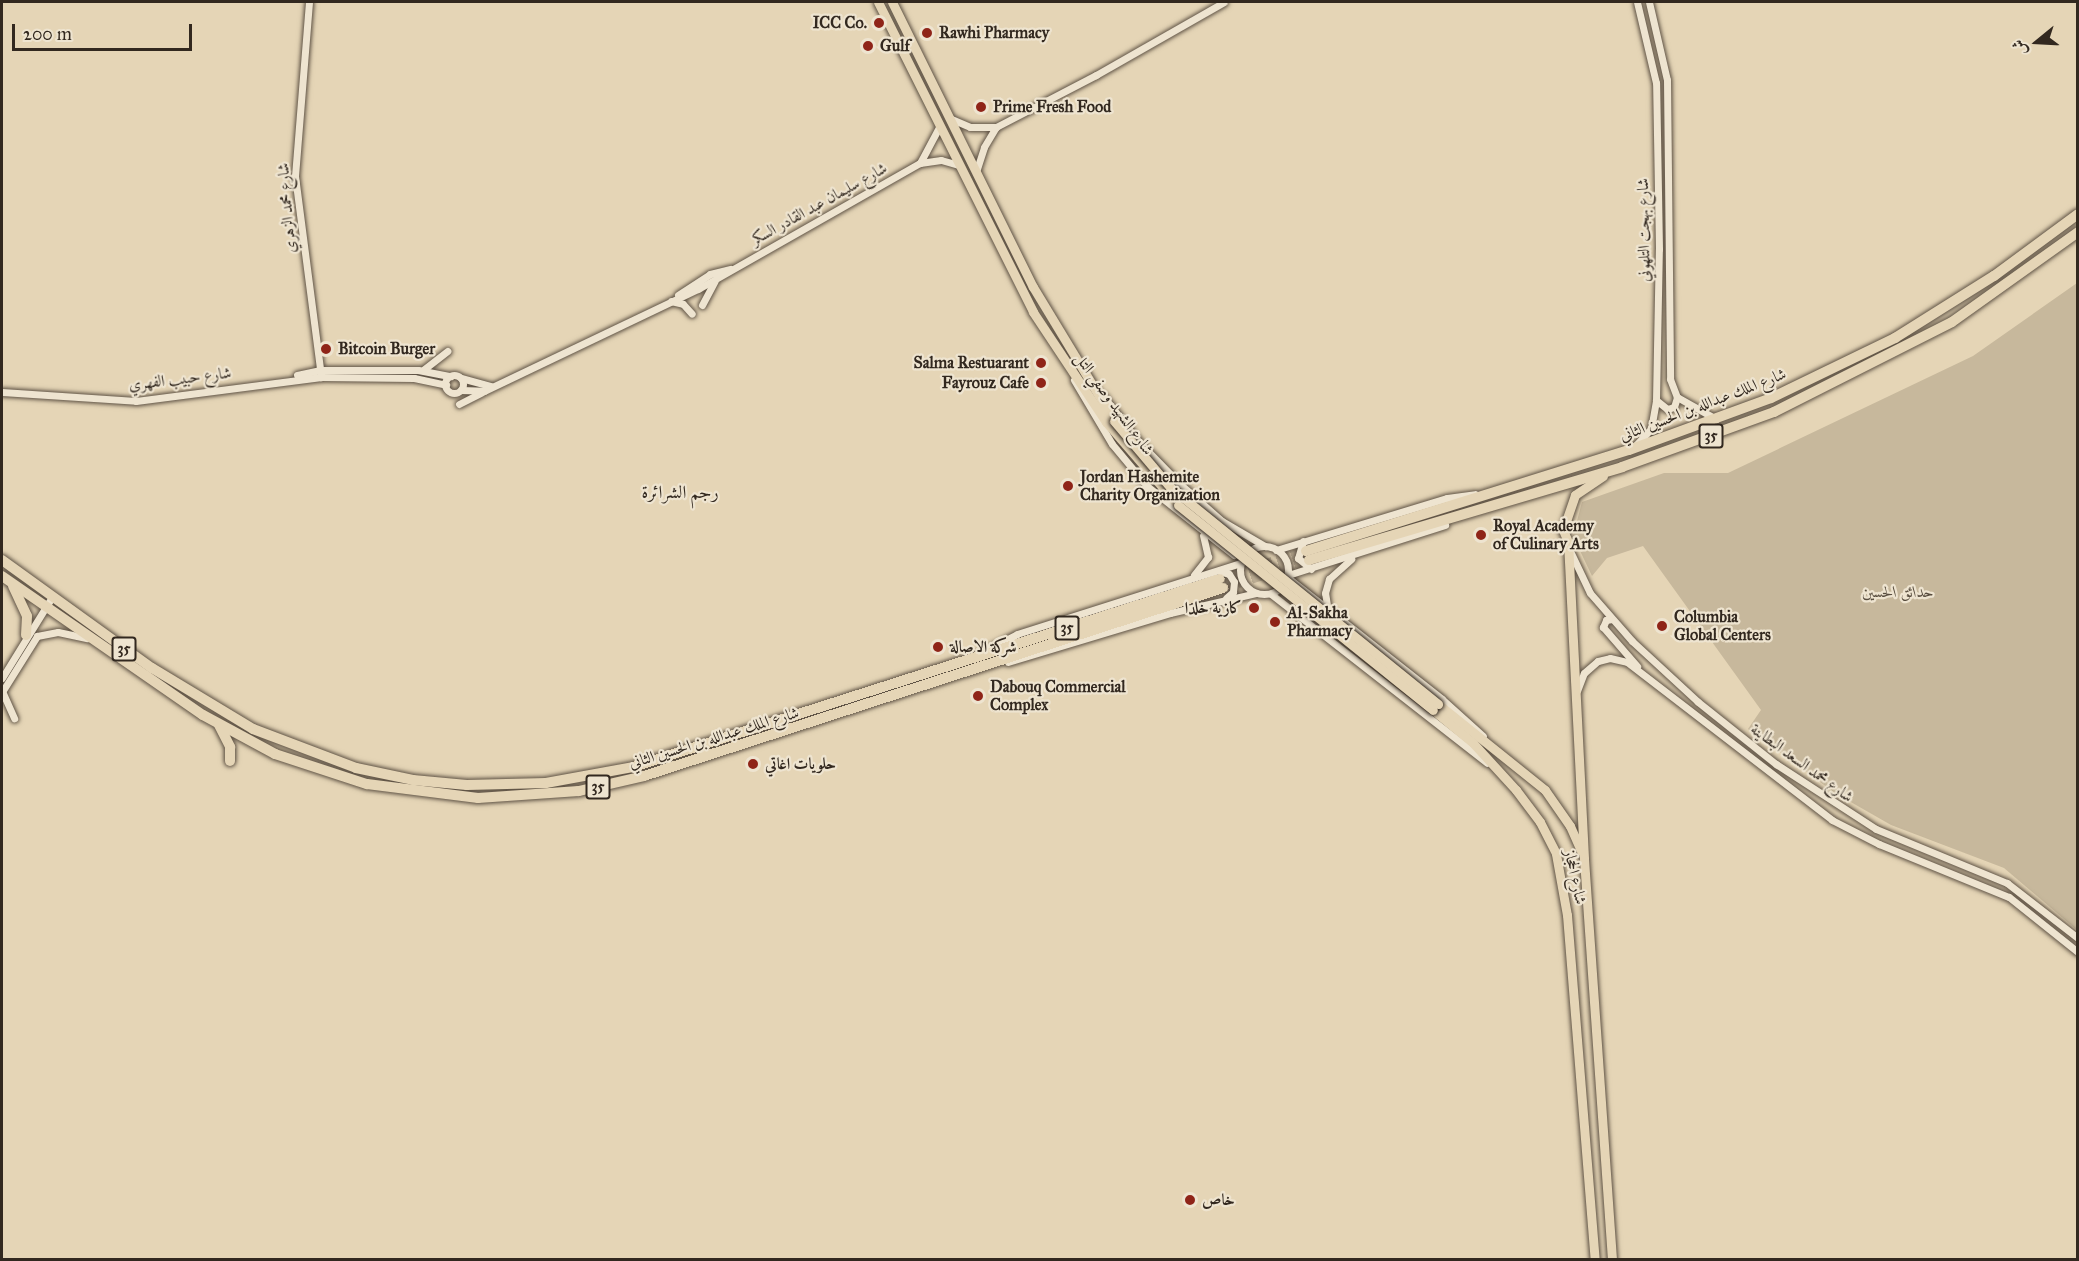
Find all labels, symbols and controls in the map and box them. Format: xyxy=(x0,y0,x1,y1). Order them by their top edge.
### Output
scale bar xyxy=(15,12,195,50)
north arrow xyxy=(2007,12,2067,72)
place label: ICC Co. xyxy=(813,13,867,33)
marker: ICC Co. xyxy=(872,16,886,30)
text: 200 m xyxy=(23,23,72,45)
place label: Rawhi Pharmacy xyxy=(939,23,1049,43)
marker: Rawhi Pharmacy xyxy=(920,26,934,40)
place label: Gulf xyxy=(880,36,910,56)
text: ش xyxy=(2008,37,2031,58)
marker: Gulf xyxy=(861,39,875,53)
place label: Prime Fresh Food xyxy=(993,97,1111,117)
marker: Prime Fresh Food xyxy=(974,100,988,114)
street label: شارع سليمان عبد القادر السكر xyxy=(748,159,890,249)
street label: شارع محمد الزهري xyxy=(273,162,301,254)
street label: شارع بهجت التلهوني xyxy=(1633,178,1655,282)
place label: Bitcoin Burger xyxy=(338,339,435,359)
marker: Bitcoin Burger xyxy=(319,342,333,356)
street label: شارع الشهيد وصفي التل xyxy=(1070,349,1158,459)
place label: Salma Restuarant xyxy=(913,353,1029,373)
marker: Salma Restuarant xyxy=(1034,356,1048,370)
street label: شارع حبيب الفهري xyxy=(128,363,232,395)
street label: شارع الملك عبدالله بن الحسين الثاني xyxy=(1617,364,1789,446)
place label: Fayrouz Cafe xyxy=(942,373,1029,393)
marker: Fayrouz Cafe xyxy=(1034,376,1048,390)
road number: 35 xyxy=(1698,424,1724,448)
place label: Jordan Hashemite Charity Organization xyxy=(1080,467,1220,505)
marker: Jordan Hashemite Charity Organization xyxy=(1061,479,1075,493)
district label: رجم الشرائرة xyxy=(641,481,719,503)
place label: Royal Academy of Culinary Arts xyxy=(1493,516,1599,554)
marker: Royal Academy of Culinary Arts xyxy=(1474,528,1488,542)
park label: حدائق الحسين xyxy=(1862,582,1934,602)
place label: كازية خلدا xyxy=(1185,598,1242,618)
marker: كازية خلدا xyxy=(1247,601,1261,615)
place label: Al-Sakha Pharmacy xyxy=(1287,603,1352,641)
place label: Columbia Global Centers xyxy=(1674,607,1771,645)
marker: Al-Sakha Pharmacy xyxy=(1268,615,1282,629)
road number: 35 xyxy=(1054,616,1080,640)
marker: Columbia Global Centers xyxy=(1655,619,1669,633)
road number: 35 xyxy=(110,637,138,661)
place label: شركة الاصالة xyxy=(950,637,1017,657)
marker: شركة الاصالة xyxy=(931,640,945,654)
place label: Dabouq Commercial Complex xyxy=(990,677,1126,715)
marker: Dabouq Commercial Complex xyxy=(971,689,985,703)
street label: شارع الملك عبدالله بن الحسين الثاني xyxy=(627,703,801,773)
street label: شارع محمد السعد البطاينة xyxy=(1747,719,1857,807)
place label: حلويات اغاتي xyxy=(765,754,836,774)
marker: حلويات اغاتي xyxy=(746,757,760,771)
road number: 35 xyxy=(584,775,612,799)
street label: شارع الحجاز xyxy=(1560,848,1590,906)
place label: خاص xyxy=(1202,1190,1235,1210)
marker: خاص xyxy=(1183,1193,1197,1207)

